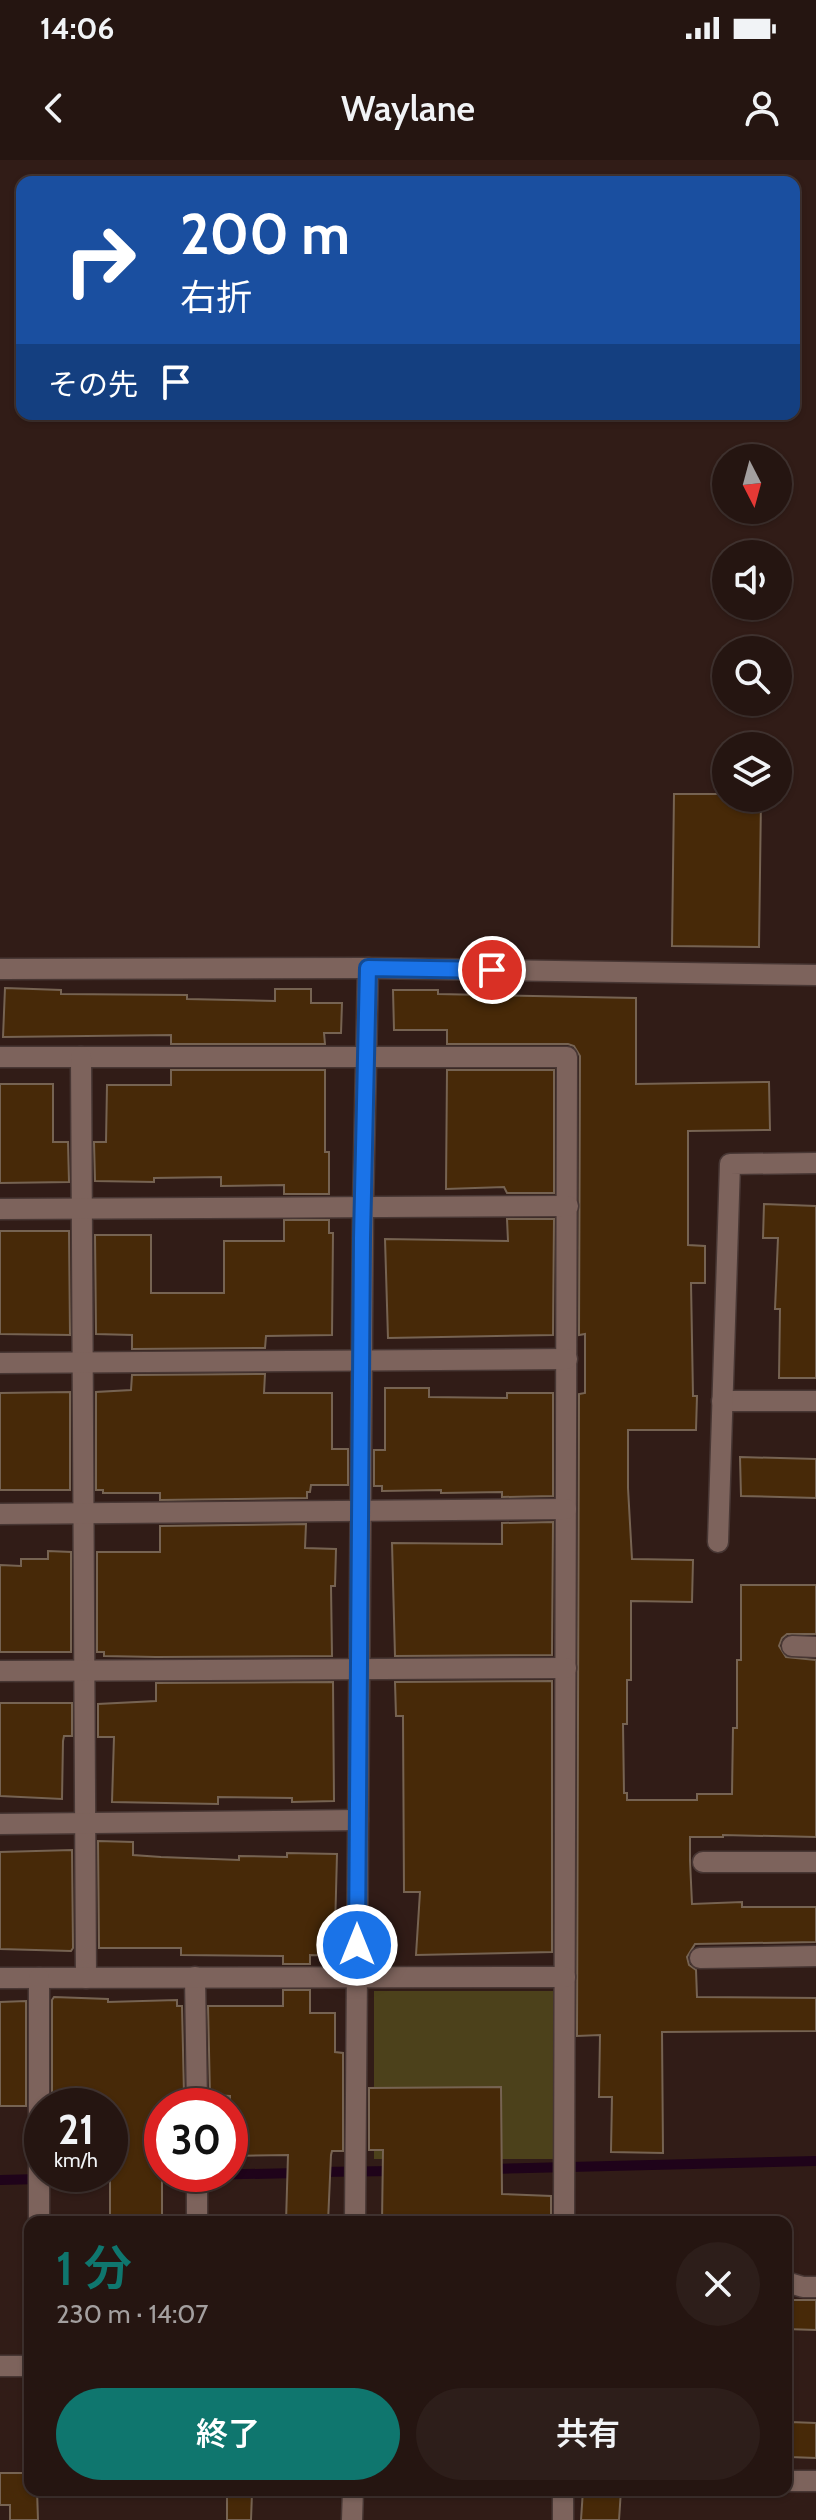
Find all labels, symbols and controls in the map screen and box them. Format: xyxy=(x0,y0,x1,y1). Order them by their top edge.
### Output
text: 14:06 xyxy=(40,10,114,47)
icon: back xyxy=(32,86,76,130)
text: Waylane xyxy=(341,86,475,130)
icon: person xyxy=(740,86,784,130)
text: 200 m xyxy=(180,200,350,268)
icon: right xyxy=(48,208,152,312)
text: 右折 xyxy=(180,275,252,319)
icon: arrive xyxy=(154,360,198,404)
text: その先 xyxy=(48,366,138,403)
north arrow xyxy=(712,444,792,524)
map controls xyxy=(712,444,792,812)
button: sound xyxy=(712,540,792,620)
button: search xyxy=(712,636,792,716)
button: layers xyxy=(712,732,792,812)
pin xyxy=(458,936,526,1004)
icon: arrive xyxy=(470,948,514,992)
position arrow xyxy=(315,1903,399,1987)
speed limit sign: 30 xyxy=(144,2088,248,2192)
text: 21 xyxy=(58,2105,94,2154)
text: km/h xyxy=(54,2148,98,2172)
text: 1 分 xyxy=(56,2239,132,2297)
button: close xyxy=(676,2242,760,2326)
text: 230 m · 14:07 xyxy=(56,2298,208,2330)
button: 終了 xyxy=(56,2388,400,2480)
button: 共有 xyxy=(416,2388,760,2480)

